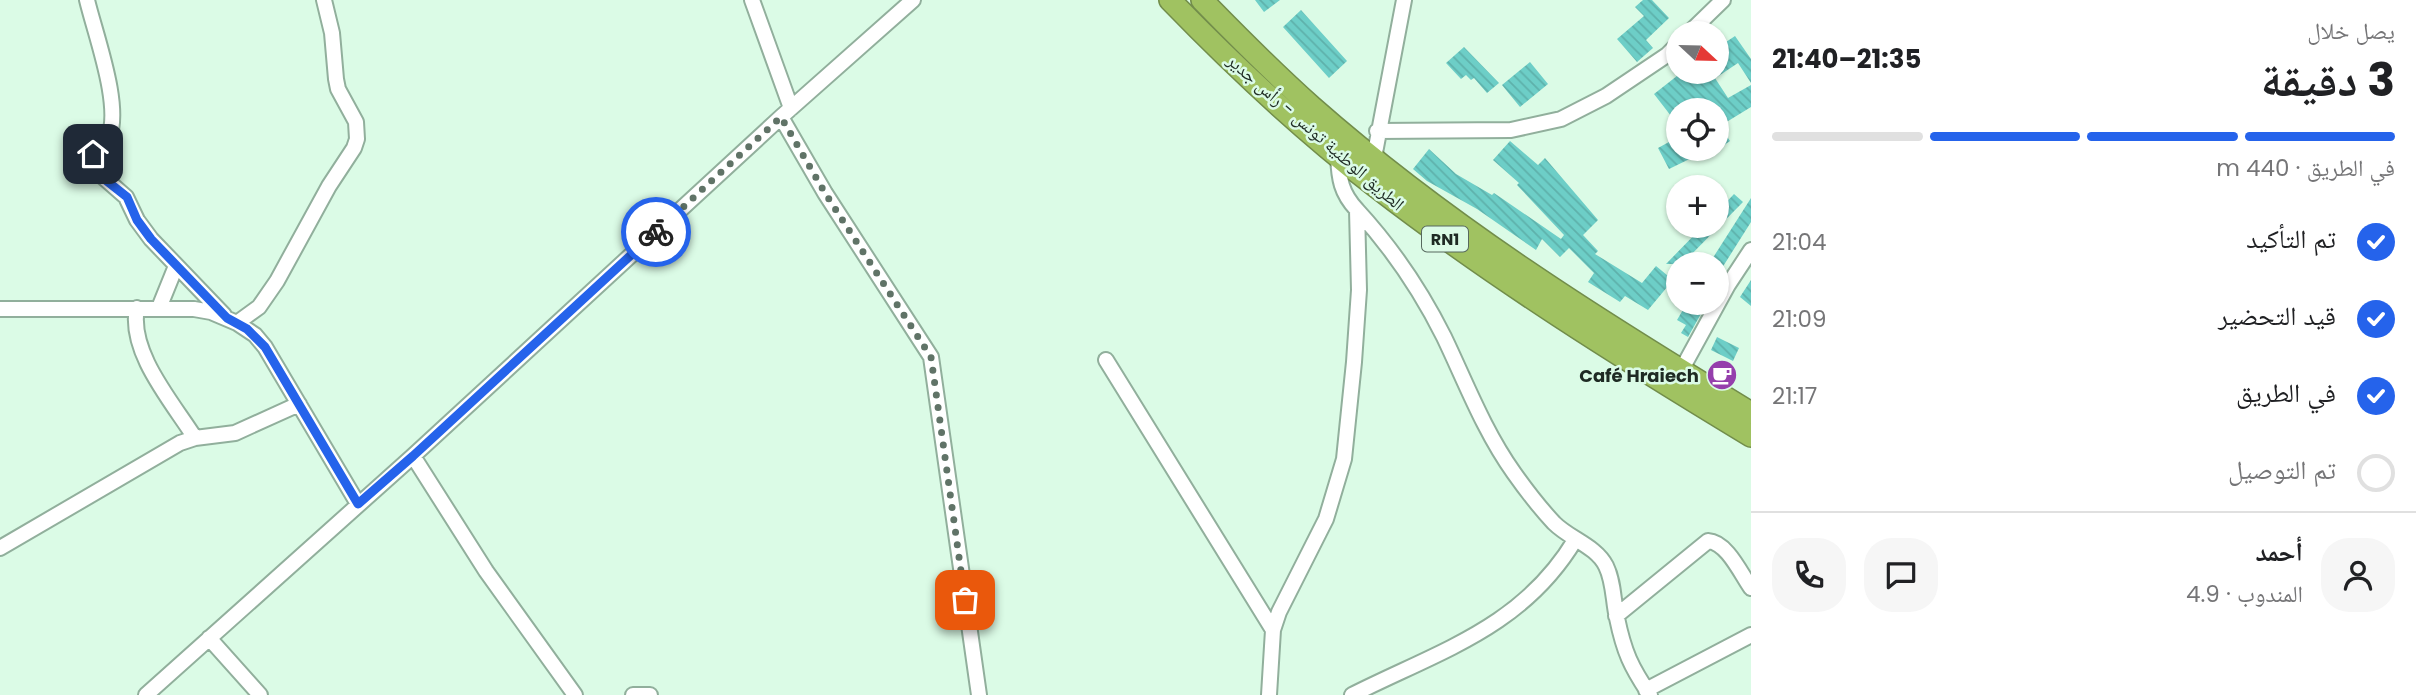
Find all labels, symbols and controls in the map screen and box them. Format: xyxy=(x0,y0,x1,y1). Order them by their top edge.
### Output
text: يصل خلال xyxy=(2307,15,2395,47)
north arrow xyxy=(1666,21,1729,84)
map controls xyxy=(1666,21,1729,315)
text: 21:35–21:40 xyxy=(1772,41,1921,77)
street label: الطريق الوطنية تونس - رأس جدير xyxy=(1221,47,1410,216)
text: 3 دقيقة xyxy=(2261,48,2395,112)
button: locate xyxy=(1666,98,1729,161)
pin xyxy=(63,124,123,184)
icon: home xyxy=(74,135,112,173)
text: في الطريق · 440 m xyxy=(2216,152,2395,184)
button: + xyxy=(1666,175,1729,238)
courier xyxy=(621,197,691,267)
icon: bike xyxy=(637,213,675,251)
text: تم التأكيد xyxy=(2246,221,2336,257)
icon: check xyxy=(2357,223,2395,261)
text: 21:04 xyxy=(1772,226,1826,258)
road number: RN1 xyxy=(1422,227,1468,252)
button: − xyxy=(1666,252,1729,315)
text: قيد التحضير xyxy=(2218,298,2336,334)
icon: check xyxy=(2357,300,2395,338)
text: 21:09 xyxy=(1772,303,1826,335)
cafe icon: Café Hraiech xyxy=(1705,358,1739,392)
place label: Café Hraiech xyxy=(1579,363,1699,388)
text: في الطريق xyxy=(2236,375,2336,411)
icon: check xyxy=(2357,377,2395,415)
text: 21:17 xyxy=(1772,380,1817,412)
text: تم التوصيل xyxy=(2228,452,2336,488)
text: أحمد xyxy=(2255,534,2303,570)
button: phone xyxy=(1772,538,1846,612)
button: chat xyxy=(1864,538,1938,612)
button: person xyxy=(2321,538,2395,612)
pin xyxy=(935,570,995,630)
text: المندوب · 4.9 xyxy=(2186,578,2303,610)
icon: bag xyxy=(946,581,984,619)

